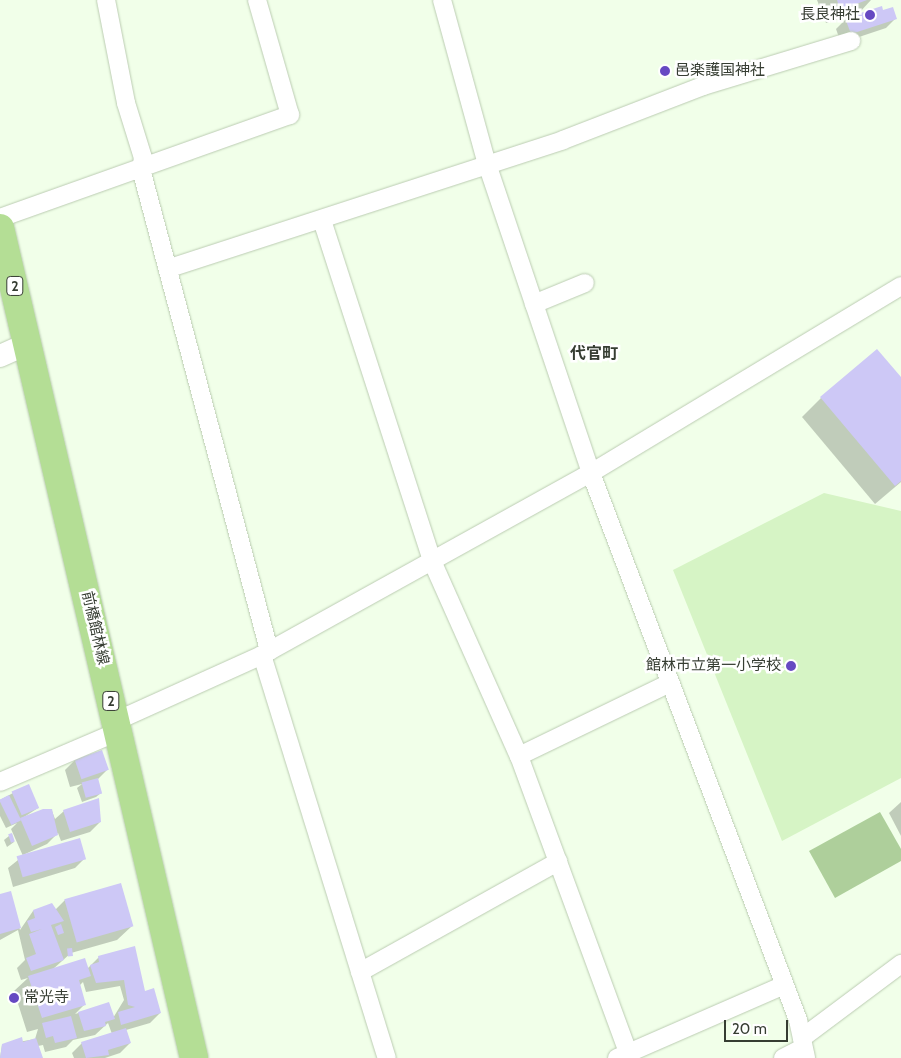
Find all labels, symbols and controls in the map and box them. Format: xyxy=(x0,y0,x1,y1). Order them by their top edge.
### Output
place label: 長良神社 xyxy=(800,6,860,24)
marker: 長良神社 xyxy=(864,9,876,21)
place label: 邑楽護国神社 xyxy=(675,62,765,80)
marker: 邑楽護国神社 xyxy=(659,65,671,77)
road number: 2 xyxy=(6,274,24,298)
district label: 代官町 xyxy=(570,344,618,364)
street label: 前橋館林線 xyxy=(78,589,112,667)
place label: 館林市立第一小学校 xyxy=(646,657,781,675)
marker: 館林市立第一小学校 xyxy=(785,660,797,672)
road number: 2 xyxy=(102,689,120,712)
place label: 常光寺 xyxy=(24,989,69,1007)
marker: 常光寺 xyxy=(8,992,20,1004)
scale bar xyxy=(726,1010,790,1042)
text: 20 m xyxy=(732,1020,767,1038)

